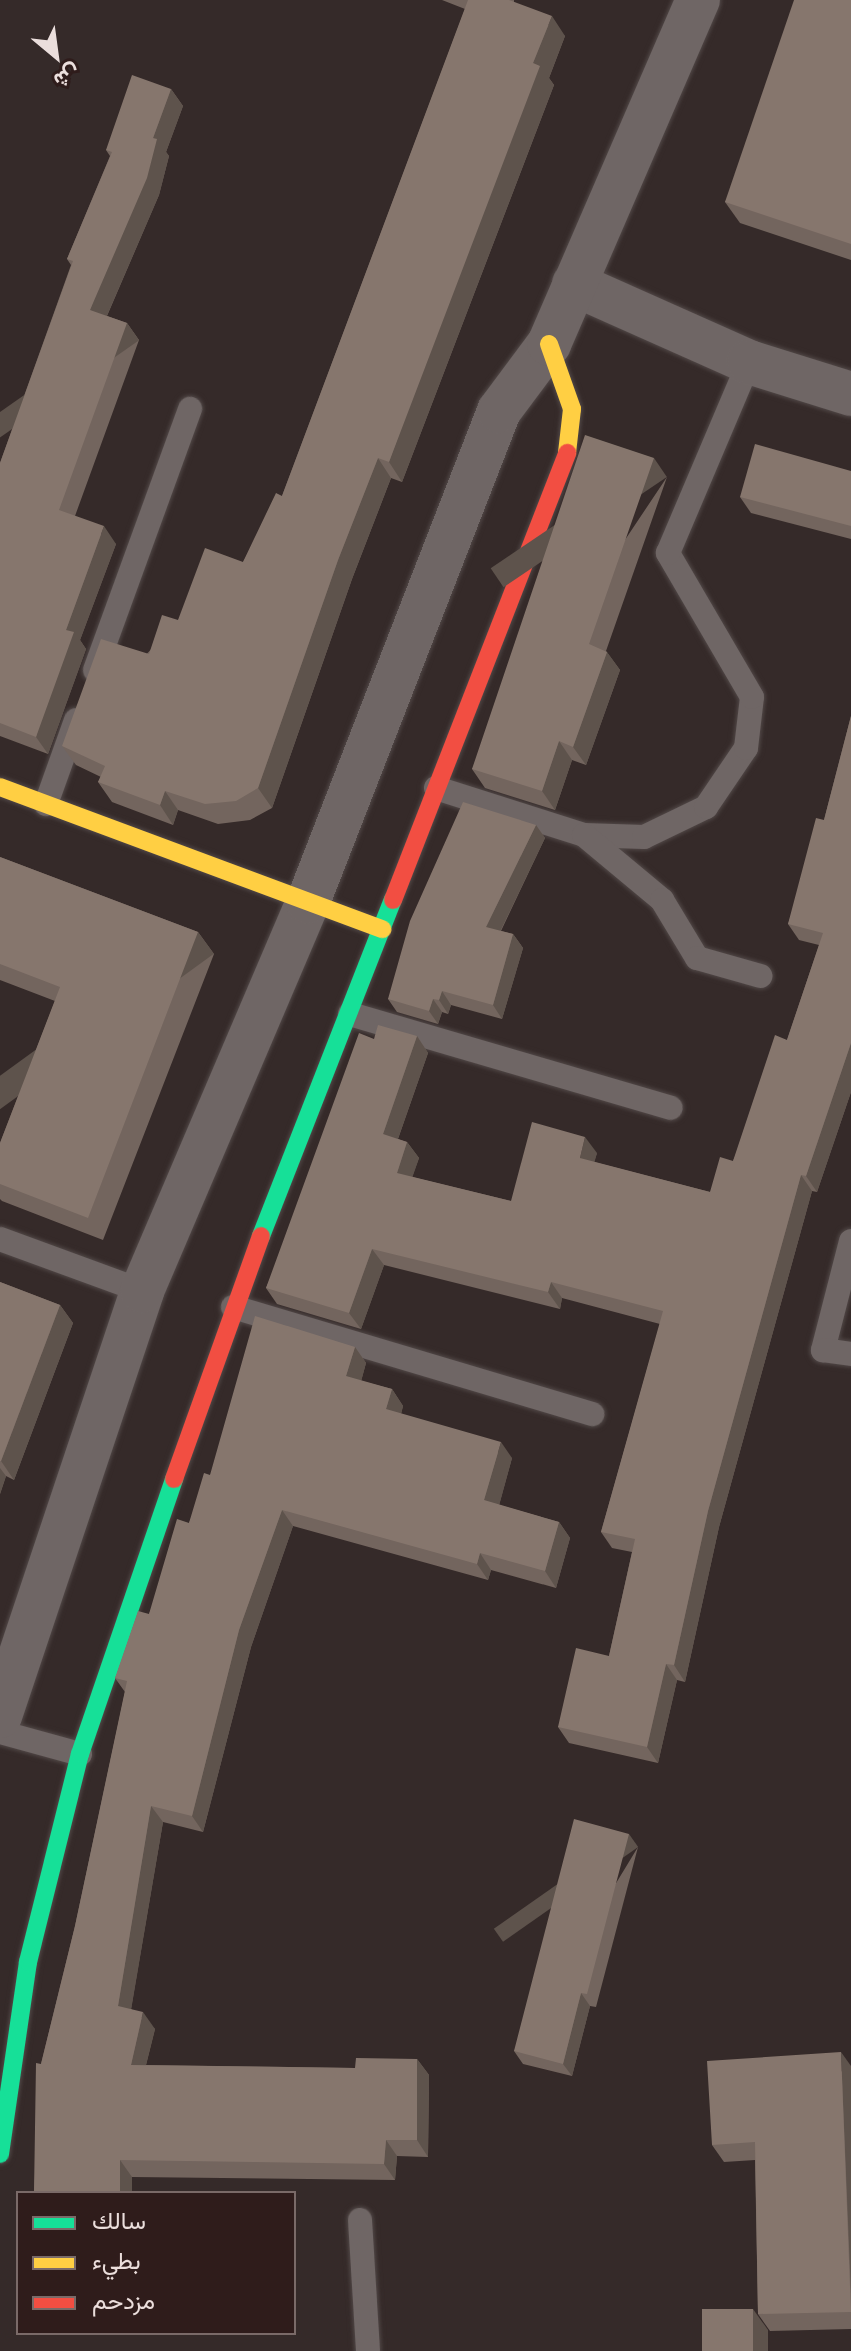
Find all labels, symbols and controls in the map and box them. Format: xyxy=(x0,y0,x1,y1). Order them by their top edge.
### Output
north arrow xyxy=(16,16,96,96)
text: ش xyxy=(49,58,86,96)
legend xyxy=(16,2191,296,2335)
text: سالك xyxy=(92,2205,146,2236)
text: بطيء xyxy=(92,2245,141,2276)
text: مزدحم xyxy=(92,2285,155,2316)

